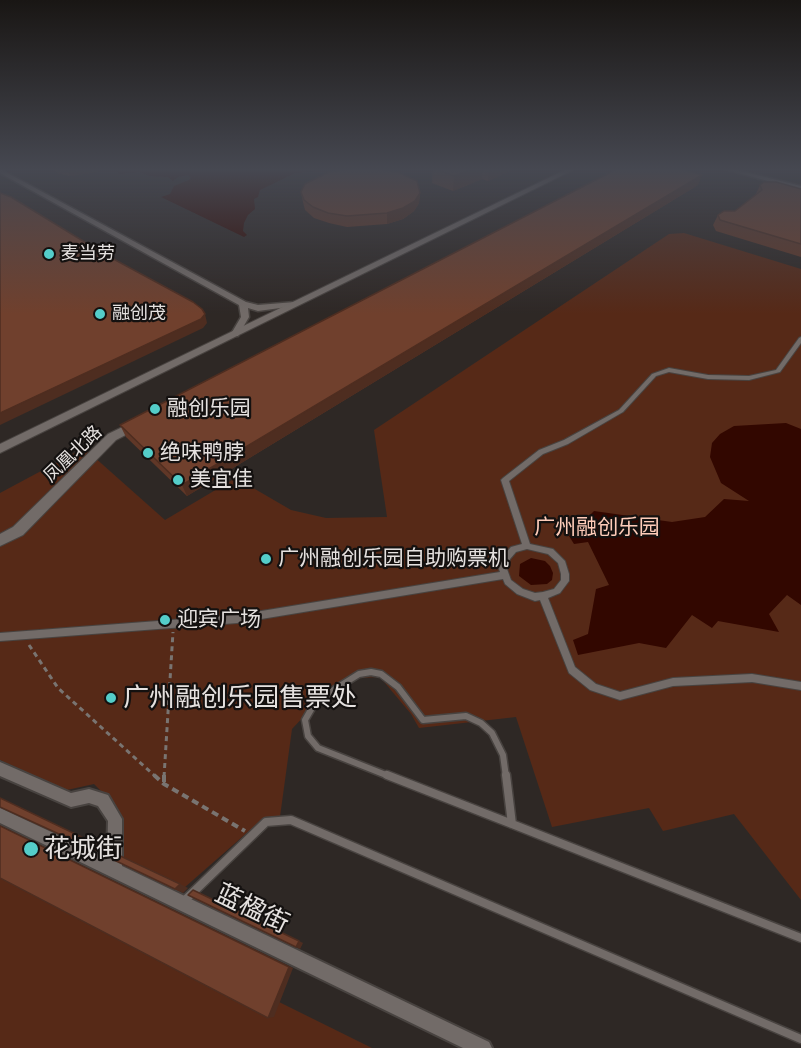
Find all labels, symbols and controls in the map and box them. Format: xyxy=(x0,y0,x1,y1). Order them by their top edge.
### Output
place label: 麦当劳 xyxy=(61,243,115,265)
marker: 麦当劳 xyxy=(42,247,56,261)
place label: 融创茂 xyxy=(112,303,166,325)
marker: 融创茂 xyxy=(93,307,107,321)
place label: 融创乐园 xyxy=(167,396,251,422)
marker: 融创乐园 xyxy=(148,402,162,416)
street label: 凤凰北路 xyxy=(40,421,106,487)
place label: 绝味鸭脖 xyxy=(160,440,244,466)
marker: 绝味鸭脖 xyxy=(141,446,155,460)
place label: 美宜佳 xyxy=(190,467,253,493)
marker: 美宜佳 xyxy=(171,473,185,487)
park label: 广州融创乐园 xyxy=(534,515,660,541)
place label: 广州融创乐园自助购票机 xyxy=(278,546,509,572)
marker: 广州融创乐园自助购票机 xyxy=(259,552,273,566)
place label: 迎宾广场 xyxy=(177,607,261,633)
marker: 迎宾广场 xyxy=(158,613,172,627)
place label: 广州融创乐园售票处 xyxy=(123,682,357,714)
marker: 广州融创乐园售票处 xyxy=(104,691,118,705)
place label: 花城街 xyxy=(44,833,122,865)
marker: 花城街 xyxy=(22,840,40,858)
street label: 蓝楹街 xyxy=(210,878,294,940)

